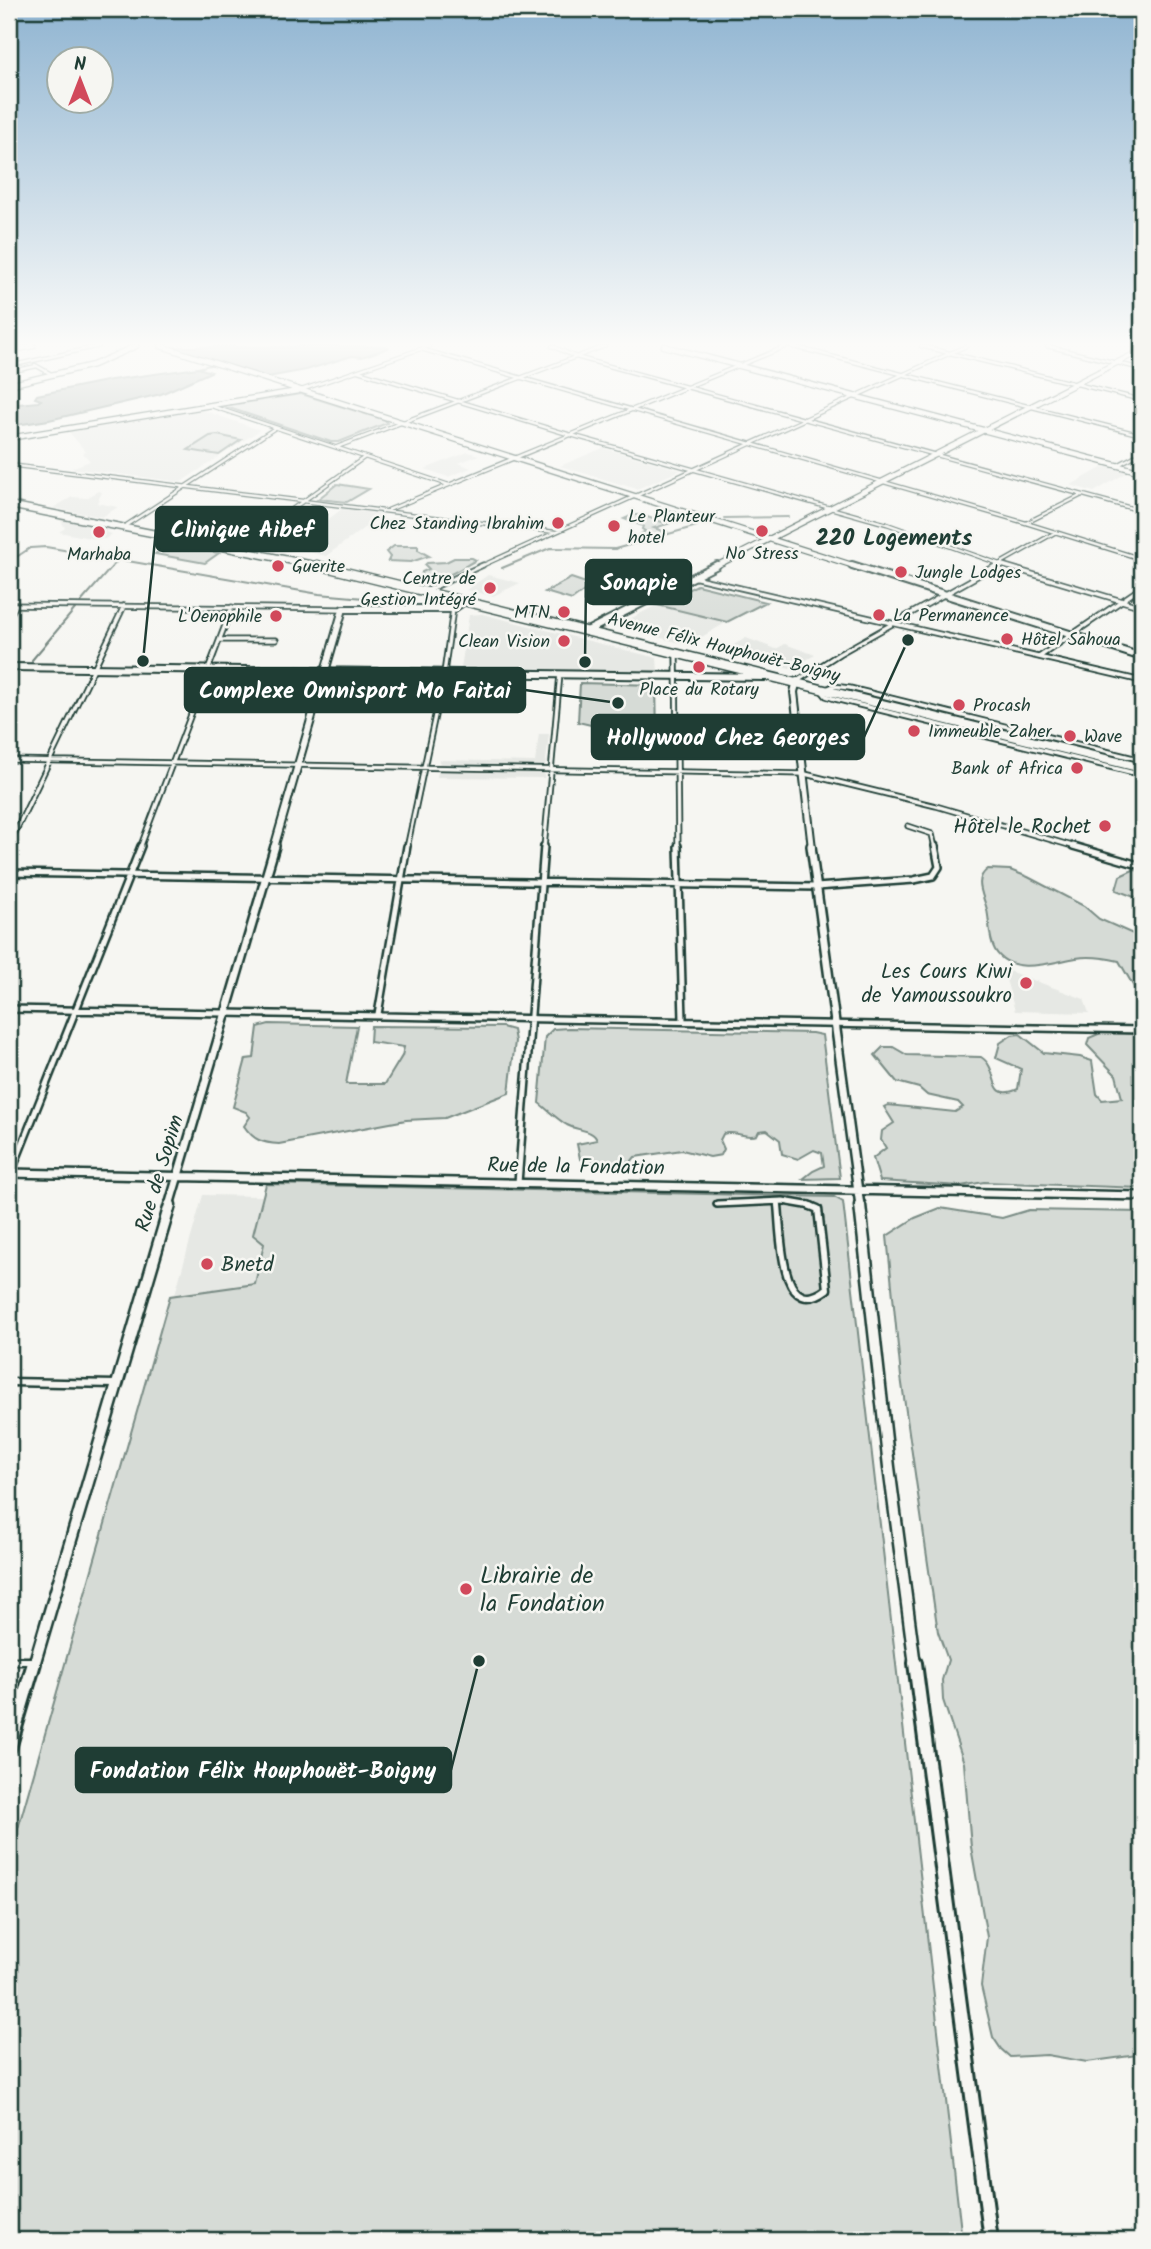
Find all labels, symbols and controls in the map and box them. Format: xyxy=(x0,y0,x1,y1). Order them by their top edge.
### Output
north arrow xyxy=(46,46,116,116)
text: N xyxy=(74,50,86,80)
place label: Le Planteur hotel xyxy=(628,503,716,553)
callout: Clinique Aibef xyxy=(156,507,327,551)
place label: Chez Standing Ibrahim xyxy=(369,510,544,539)
text: Clinique Aibef xyxy=(171,513,315,549)
marker: Chez Standing Ibrahim xyxy=(550,515,566,531)
marker: Le Planteur hotel xyxy=(606,518,622,534)
district label: 220 Logements xyxy=(816,521,973,557)
marker: No Stress xyxy=(754,523,770,539)
marker: Marhaba xyxy=(91,524,107,540)
place label: No Stress xyxy=(725,540,799,569)
place label: Marhaba xyxy=(67,541,131,570)
place label: Guerite xyxy=(292,553,345,582)
marker: Guerite xyxy=(270,558,286,574)
place label: Jungle Lodges xyxy=(915,559,1022,588)
callout: Sonapie xyxy=(586,560,691,604)
marker: Jungle Lodges xyxy=(893,564,909,580)
place label: Centre de Gestion Intégré xyxy=(361,565,477,615)
text: Sonapie xyxy=(600,566,678,602)
marker: Centre de Gestion Intégré xyxy=(482,580,498,596)
place label: MTN xyxy=(514,599,550,628)
place label: La Permanence xyxy=(893,602,1009,631)
place label: L'Oenophile xyxy=(178,603,262,632)
marker: MTN xyxy=(556,604,572,620)
street label: Avenue Félix Houphouët-Boigny xyxy=(604,606,843,692)
marker: La Permanence xyxy=(871,607,887,623)
marker: L'Oenophile xyxy=(268,608,284,624)
place label: Hôtel Sahoua xyxy=(1021,626,1121,655)
place label: Clean Vision xyxy=(458,628,550,657)
marker: Hôtel Sahoua xyxy=(999,631,1015,647)
marker: Clean Vision xyxy=(556,633,572,649)
marker: Place du Rotary xyxy=(691,659,707,675)
callout: Complexe Omnisport Mo Faitai xyxy=(185,668,525,712)
text: Complexe Omnisport Mo Faitai xyxy=(199,674,512,710)
place label: Place du Rotary xyxy=(639,676,759,705)
place label: Procash xyxy=(973,692,1031,721)
marker: Procash xyxy=(951,697,967,713)
callout: Hollywood Chez Georges xyxy=(592,715,864,759)
place label: Immeuble Zaher xyxy=(928,718,1053,747)
text: Hollywood Chez Georges xyxy=(606,721,850,757)
marker: Immeuble Zaher xyxy=(906,723,922,739)
place label: Wave xyxy=(1084,723,1122,752)
marker: Wave xyxy=(1062,728,1078,744)
place label: Bank of Africa xyxy=(951,755,1063,784)
marker: Bank of Africa xyxy=(1069,760,1085,776)
place label: Hôtel le Rochet xyxy=(953,811,1092,844)
marker: Hôtel le Rochet xyxy=(1097,818,1113,834)
place label: Les Cours Kiwi de Yamoussoukro xyxy=(862,956,1013,1013)
marker: Les Cours Kiwi de Yamoussoukro xyxy=(1018,975,1034,991)
street label: Rue de Sopim xyxy=(127,1111,194,1236)
street label: Rue de la Fondation xyxy=(487,1149,665,1186)
place label: Bnetd xyxy=(221,1249,274,1282)
marker: Bnetd xyxy=(199,1256,215,1272)
place label: Librairie de la Fondation xyxy=(480,1557,605,1624)
marker: Librairie de la Fondation xyxy=(458,1581,474,1597)
callout: Fondation Félix Houphouët-Boigny xyxy=(76,1748,451,1792)
text: Fondation Félix Houphouët-Boigny xyxy=(90,1754,436,1790)

